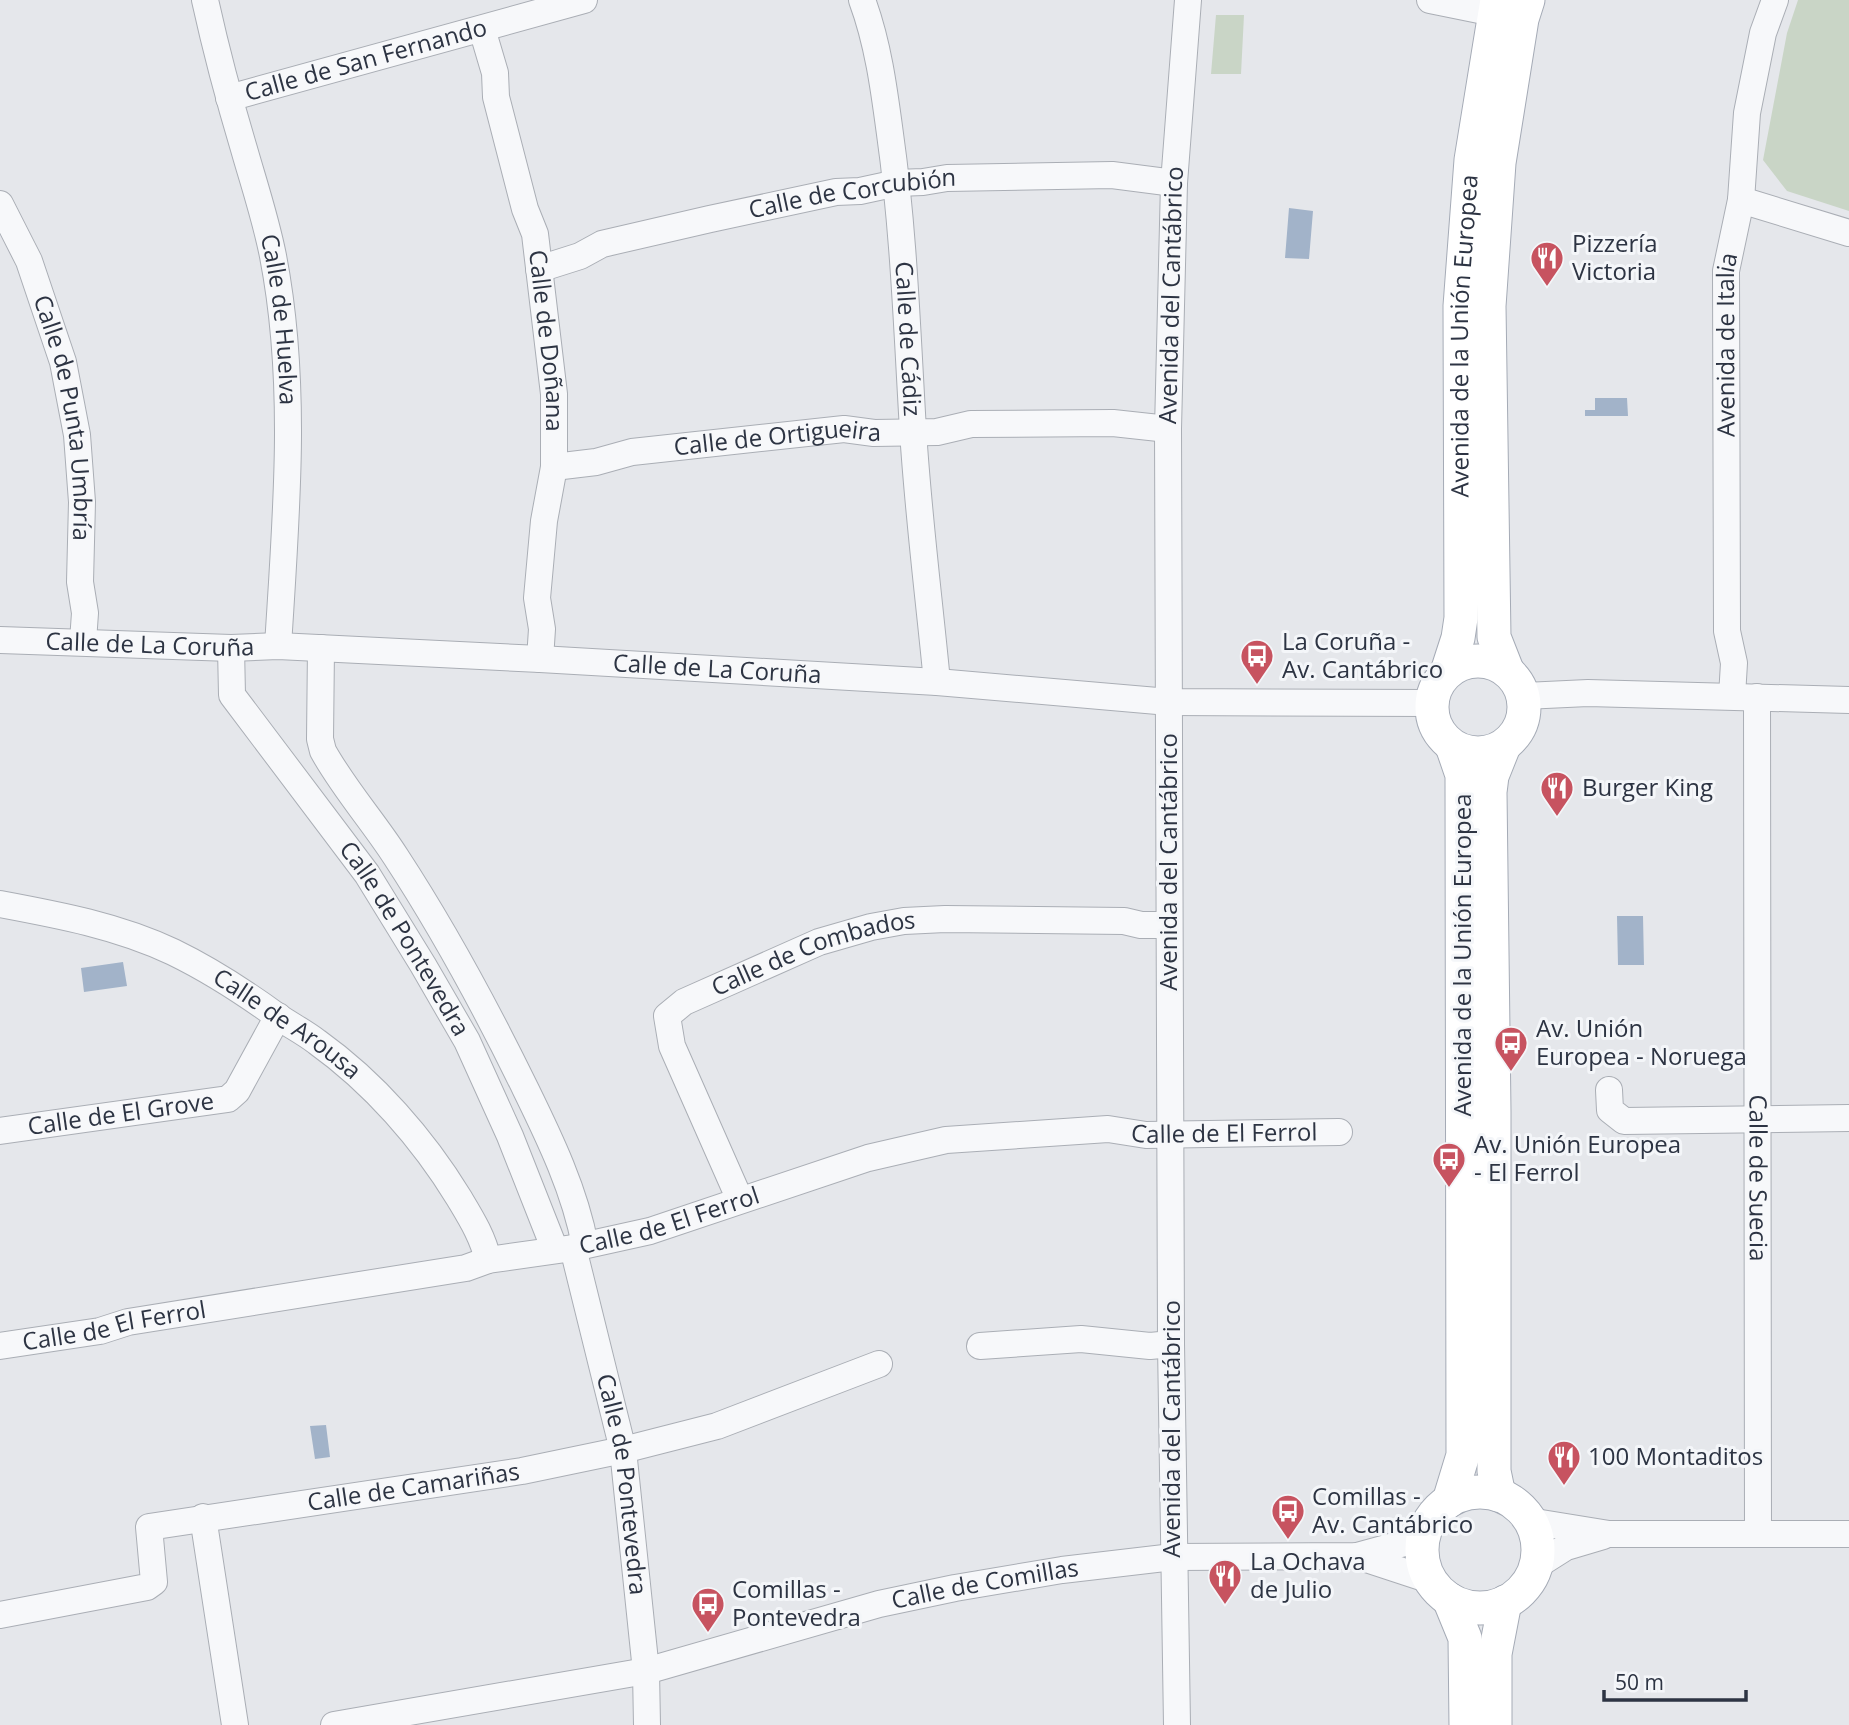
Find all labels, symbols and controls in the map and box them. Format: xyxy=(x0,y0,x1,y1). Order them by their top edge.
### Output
street label: Calle de San Fernando xyxy=(241,10,490,108)
street label: Calle de Corcubión xyxy=(745,160,956,225)
street label: Avenida del Cantábrico xyxy=(1150,165,1190,424)
street label: Avenida de la Unión Europea xyxy=(1442,173,1485,498)
place label: Pizzería Victoria xyxy=(1572,226,1658,287)
street label: Calle de Huelva xyxy=(254,231,306,406)
restaurant icon: Pizzería Victoria xyxy=(1528,239,1566,288)
street label: Calle de Doñana xyxy=(522,248,572,432)
street label: Avenida de Italia xyxy=(1708,249,1744,437)
street label: Calle de Cádiz xyxy=(888,260,930,417)
street label: Calle de Punta Umbría xyxy=(27,290,100,542)
street label: Calle de Ortigueira xyxy=(672,410,881,462)
street label: Calle de La Coruña xyxy=(45,624,255,663)
place label: La Coruña - Av. Cantábrico xyxy=(1282,624,1443,685)
bus stop icon: La Coruña - Av. Cantábrico xyxy=(1238,637,1276,686)
street label: Calle de La Coruña xyxy=(612,645,823,690)
street label: Avenida del Cantábrico xyxy=(1151,733,1184,991)
restaurant icon: Burger King xyxy=(1538,769,1576,818)
place label: Burger King xyxy=(1582,770,1713,803)
street label: Avenida de la Unión Europea xyxy=(1445,793,1478,1117)
street label: Calle de Pontevedra xyxy=(333,834,479,1042)
street label: Calle de Combados xyxy=(706,902,916,1003)
street label: Calle de Arousa xyxy=(207,960,369,1086)
place label: Av. Unión Europea - Noruega xyxy=(1536,1011,1747,1072)
bus stop icon: Av. Unión Europea - Noruega xyxy=(1492,1024,1530,1073)
street label: Calle de El Grove xyxy=(25,1083,216,1142)
street label: Calle de Suecia xyxy=(1742,1094,1776,1262)
street label: Calle de El Ferrol xyxy=(1129,1114,1318,1150)
place label: Av. Unión Europea - El Ferrol xyxy=(1474,1127,1681,1188)
bus stop icon: Av. Unión Europea - El Ferrol xyxy=(1430,1140,1468,1189)
street label: Calle de El Ferrol xyxy=(576,1178,763,1261)
street label: Calle de El Ferrol xyxy=(20,1292,208,1357)
street label: Avenida del Cantábrico xyxy=(1154,1300,1187,1558)
street label: Calle de Pontevedra xyxy=(590,1370,656,1597)
restaurant icon: 100 Montaditos xyxy=(1545,1438,1583,1487)
place label: 100 Montaditos xyxy=(1588,1439,1763,1472)
street label: Calle de Camariñas xyxy=(305,1454,522,1518)
place label: Comillas - Av. Cantábrico xyxy=(1312,1479,1473,1540)
bus stop icon: Comillas - Av. Cantábrico xyxy=(1269,1492,1307,1541)
place label: La Ochava de Julio xyxy=(1250,1544,1366,1605)
street label: Calle de Comillas xyxy=(888,1550,1080,1616)
restaurant icon: La Ochava de Julio xyxy=(1206,1557,1244,1606)
place label: Comillas - Pontevedra xyxy=(732,1572,861,1633)
bus stop icon: Comillas - Pontevedra xyxy=(689,1585,727,1634)
scale bar xyxy=(1604,1658,1746,1702)
text: 50 m xyxy=(1615,1668,1664,1696)

